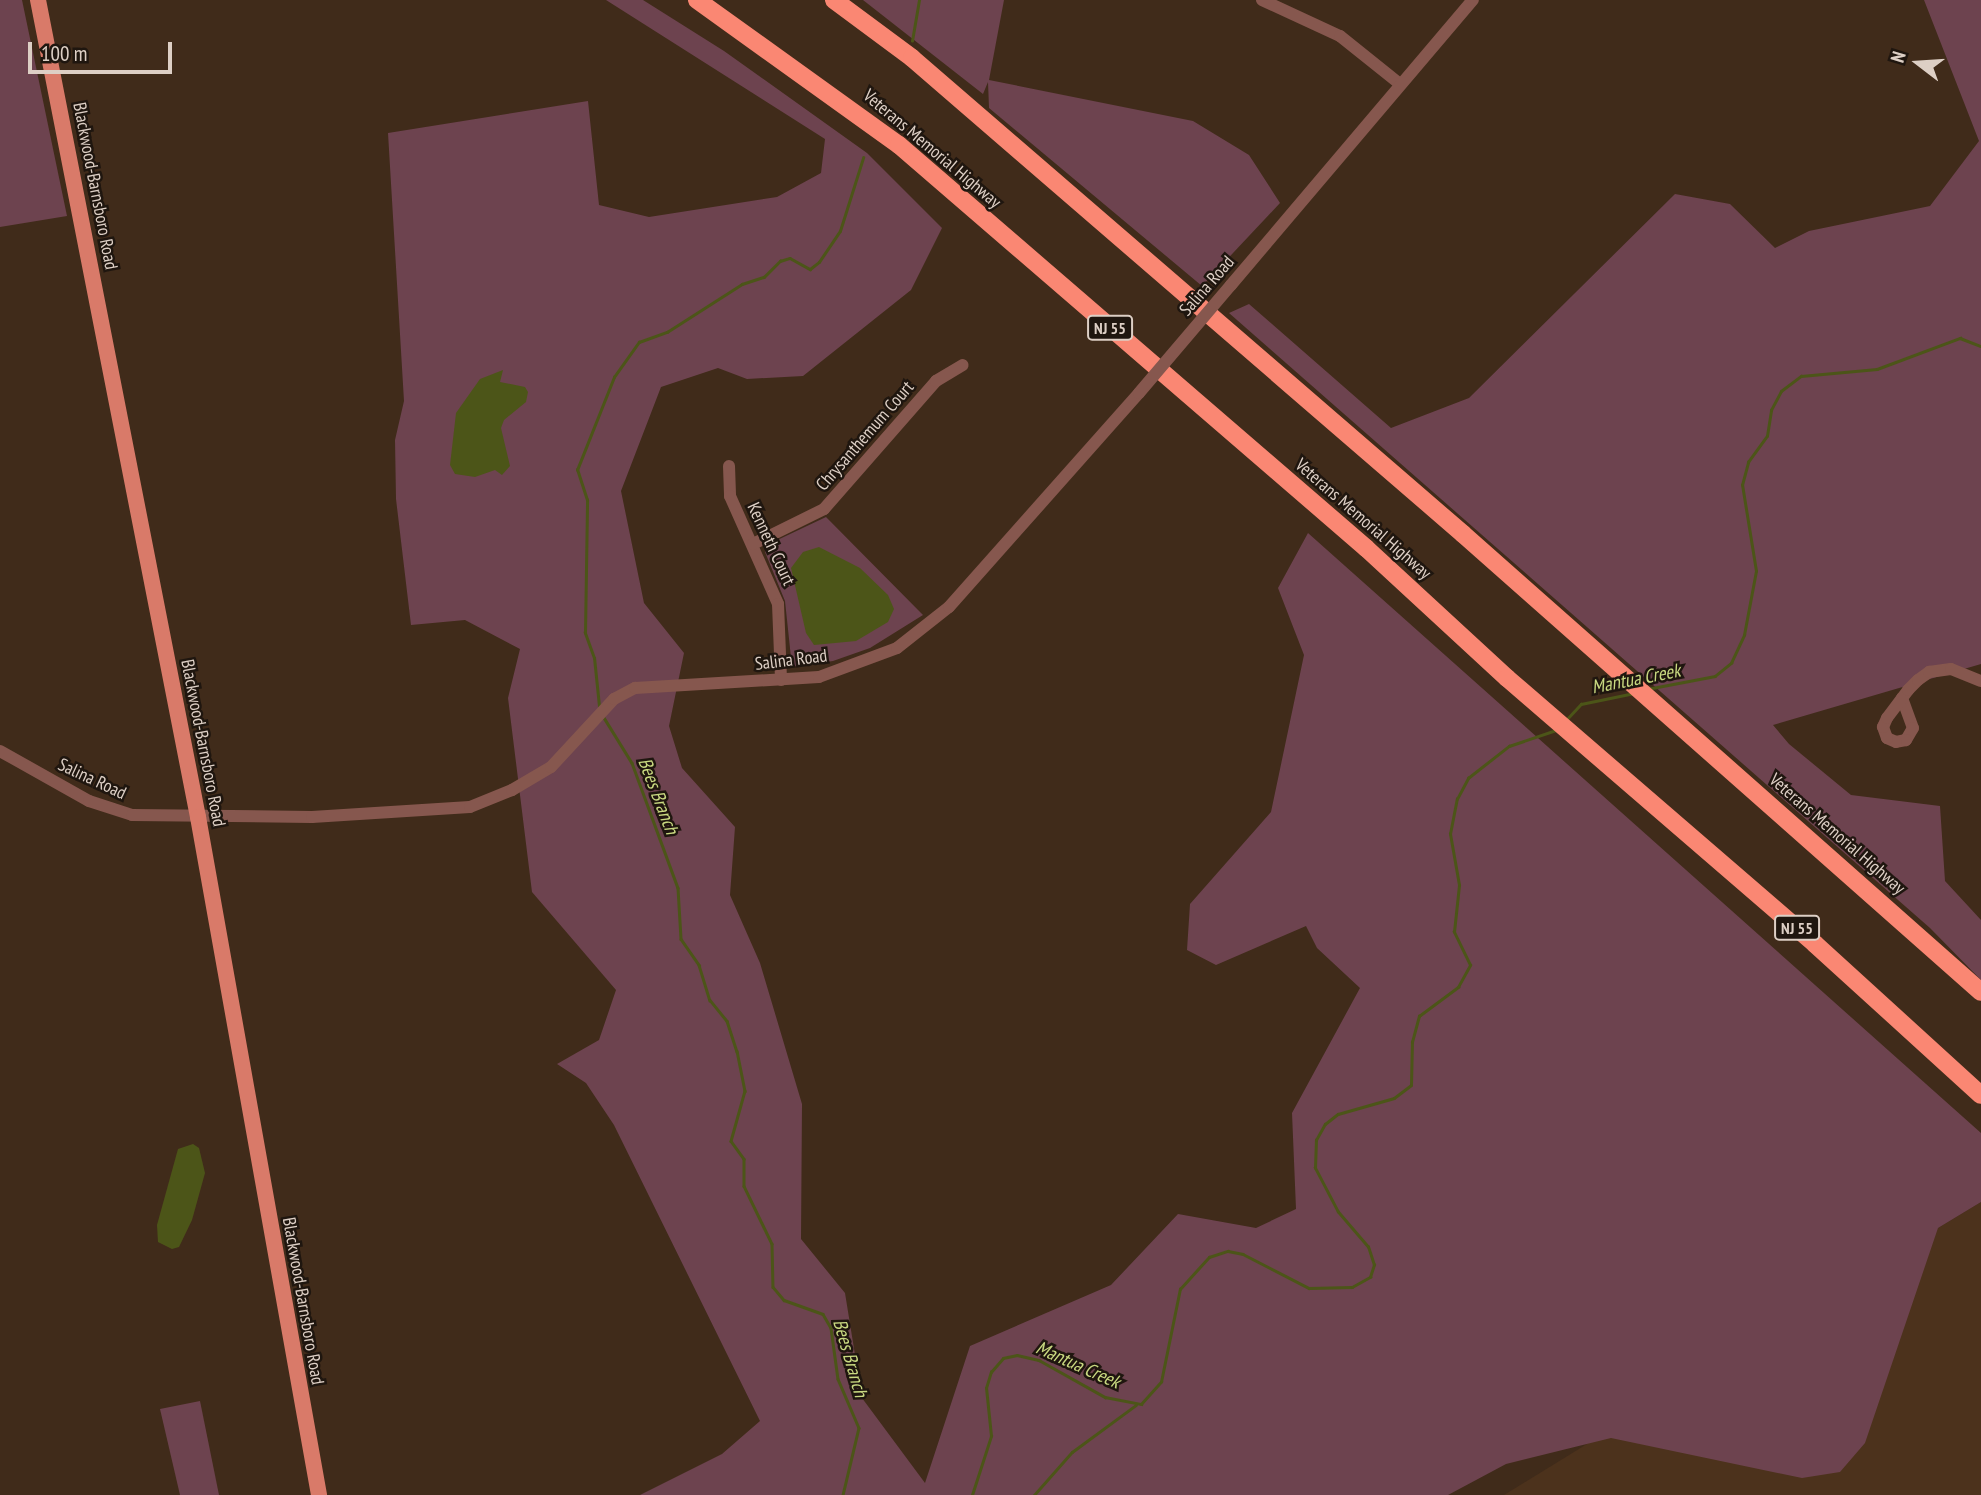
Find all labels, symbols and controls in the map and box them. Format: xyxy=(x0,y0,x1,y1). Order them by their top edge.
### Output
scale bar xyxy=(32,28,175,72)
north arrow xyxy=(1883,28,1953,98)
text: 100 m xyxy=(41,40,87,67)
text: N xyxy=(1885,48,1911,65)
street label: Veterans Memorial Highway xyxy=(859,85,1005,213)
street label: Blackwood-Barnsboro Road xyxy=(68,101,122,271)
street label: Salina Road xyxy=(1175,252,1239,320)
road number: NJ 55 xyxy=(1086,316,1134,340)
street label: Chrysanthemum Court xyxy=(812,377,918,495)
street label: Veterans Memorial Highway xyxy=(1291,454,1435,584)
street label: Kenneth Court xyxy=(742,499,800,589)
street label: Salina Road xyxy=(754,645,828,675)
street label: Blackwood-Barnsboro Road xyxy=(176,658,230,828)
water label: Mantua Creek xyxy=(1590,659,1682,699)
street label: Salina Road xyxy=(55,754,129,804)
water label: Bees Branch xyxy=(633,754,683,838)
street label: Veterans Memorial Highway xyxy=(1765,769,1909,899)
road number: NJ 55 xyxy=(1772,916,1822,940)
street label: Blackwood-Barnsboro Road xyxy=(278,1216,328,1386)
water label: Bees Branch xyxy=(828,1316,872,1400)
water label: Mantua Creek xyxy=(1032,1336,1124,1394)

